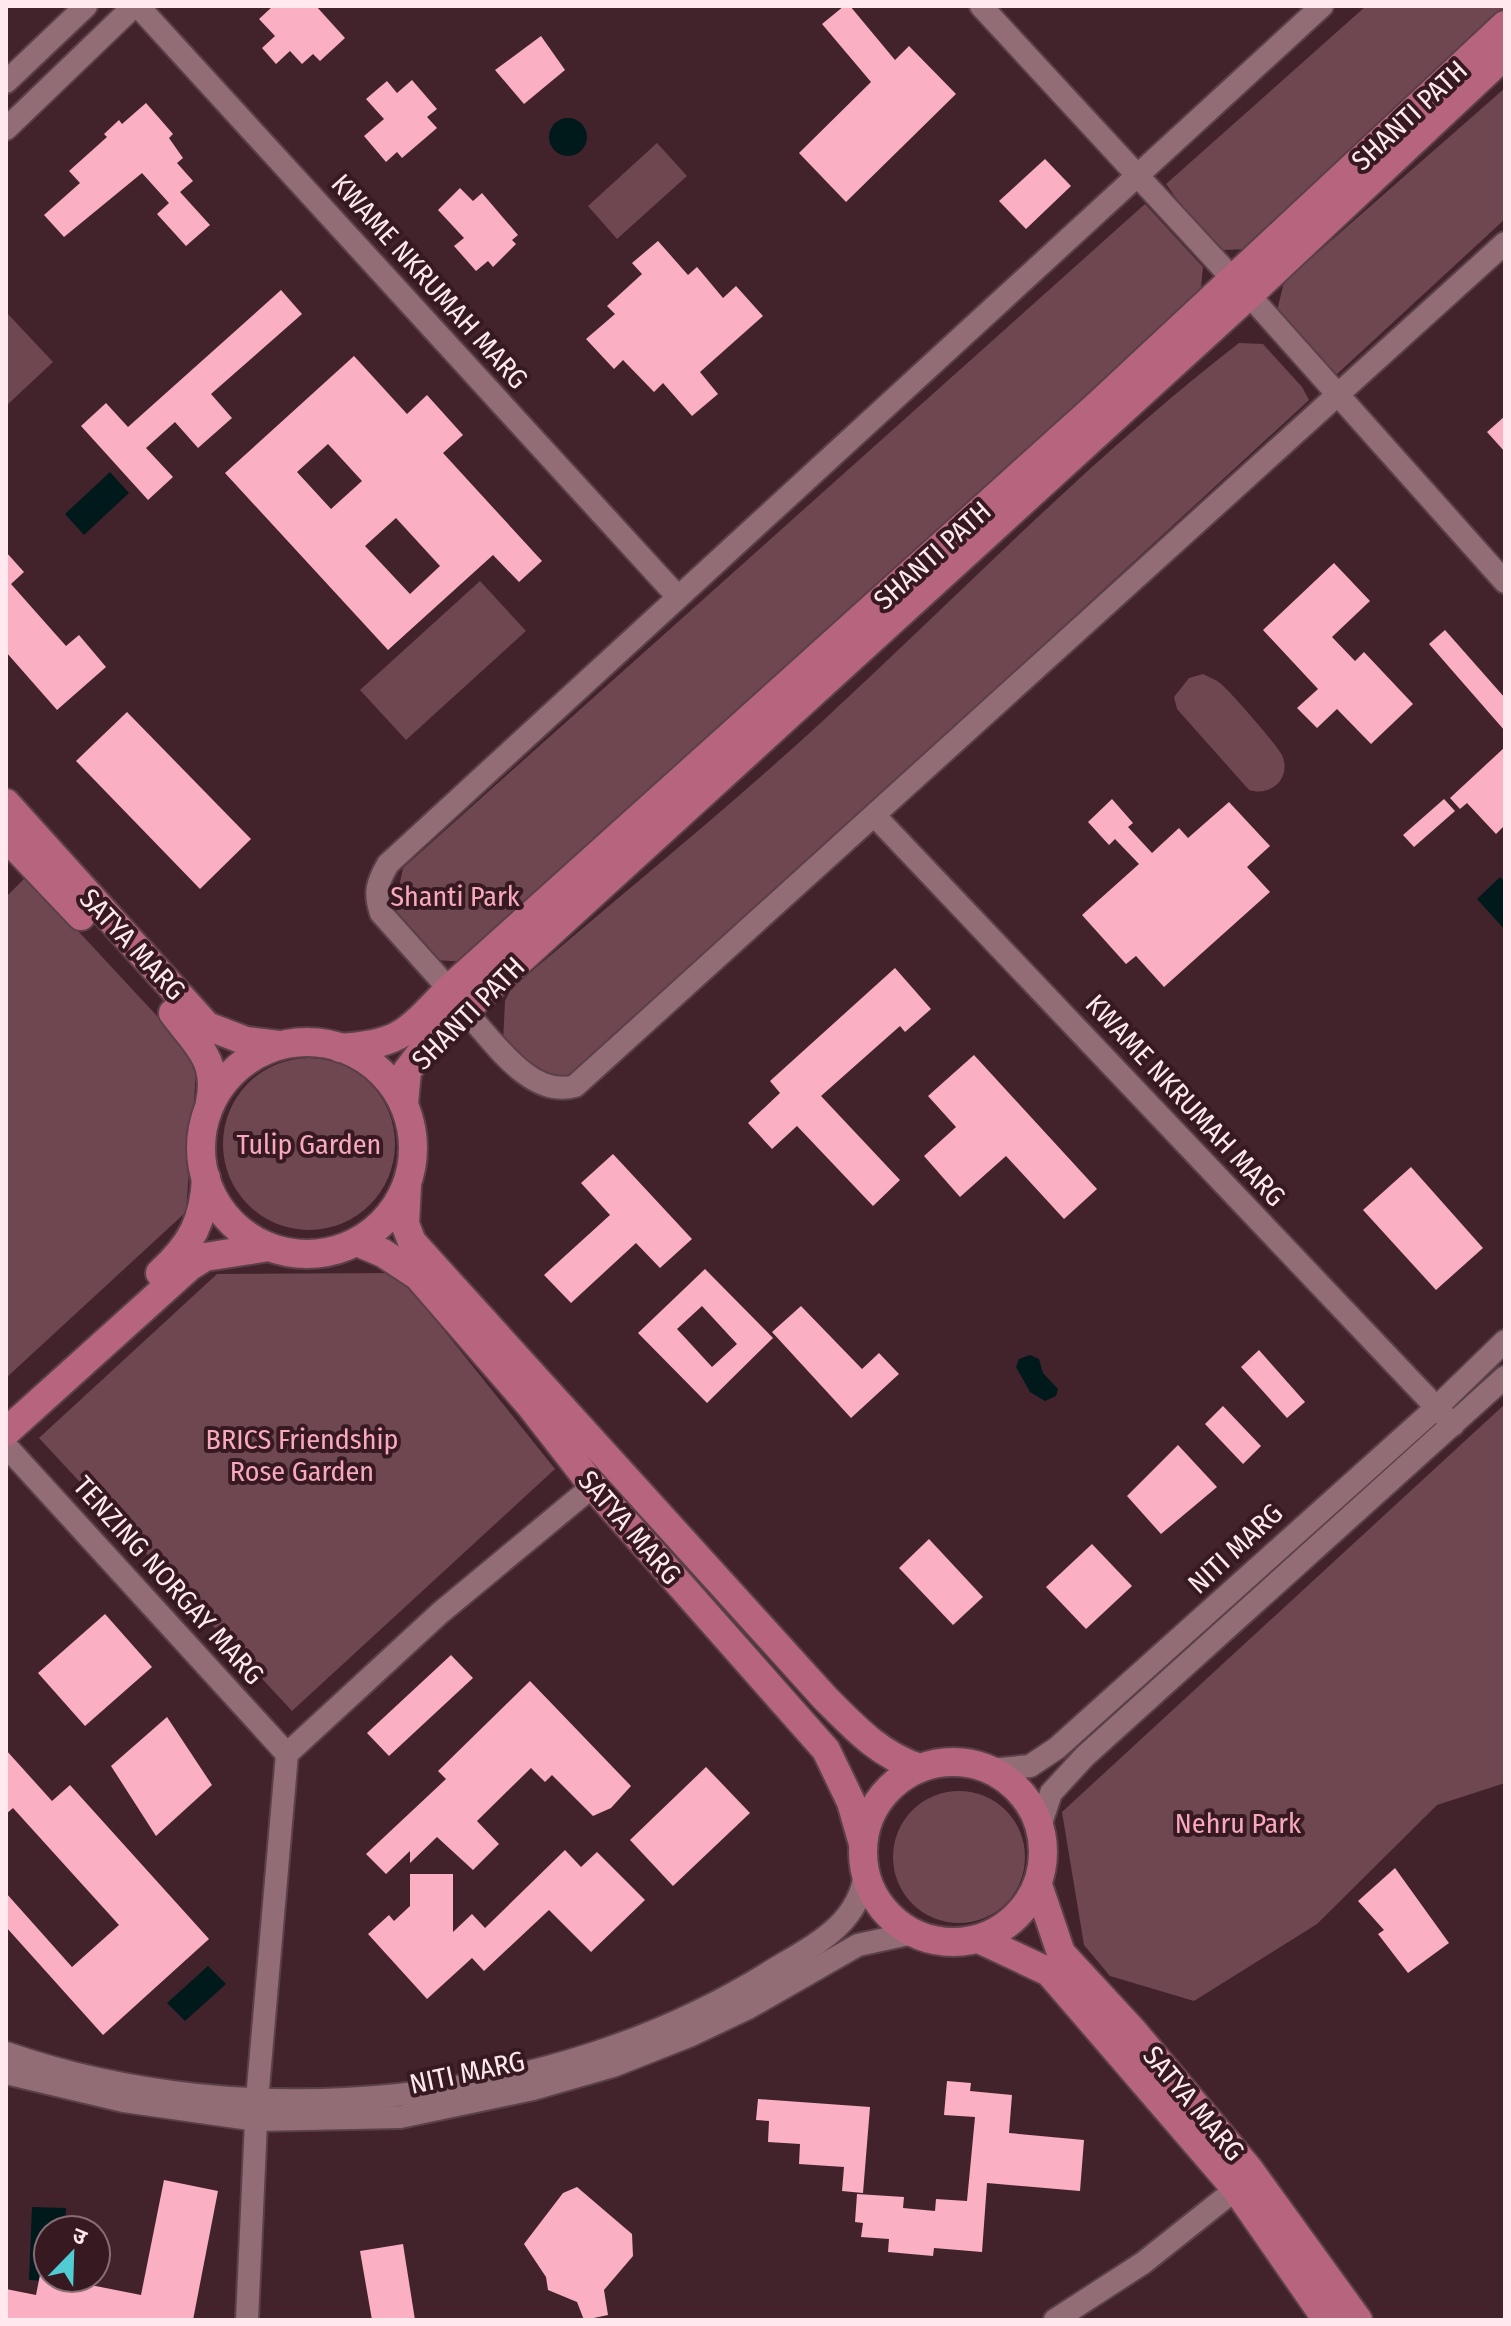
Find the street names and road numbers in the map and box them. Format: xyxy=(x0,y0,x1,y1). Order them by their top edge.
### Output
street label: SHANTI PATH xyxy=(1345,54,1474,177)
street label: KWAME NKRUMAH MARG xyxy=(325,167,535,395)
street label: SHANTI PATH xyxy=(867,494,998,616)
street label: SATYA MARG xyxy=(73,882,192,1007)
street label: SHANTI PATH xyxy=(405,950,532,1077)
street label: KWAME NKRUMAH MARG xyxy=(1079,988,1292,1213)
street label: SATYA MARG xyxy=(571,1464,688,1591)
street label: TENZING NORGAY MARG xyxy=(67,1470,271,1691)
street label: NITI MARG xyxy=(1181,1496,1289,1600)
street label: SATYA MARG xyxy=(1136,2039,1251,2167)
street label: NITI MARG xyxy=(406,2044,528,2101)

